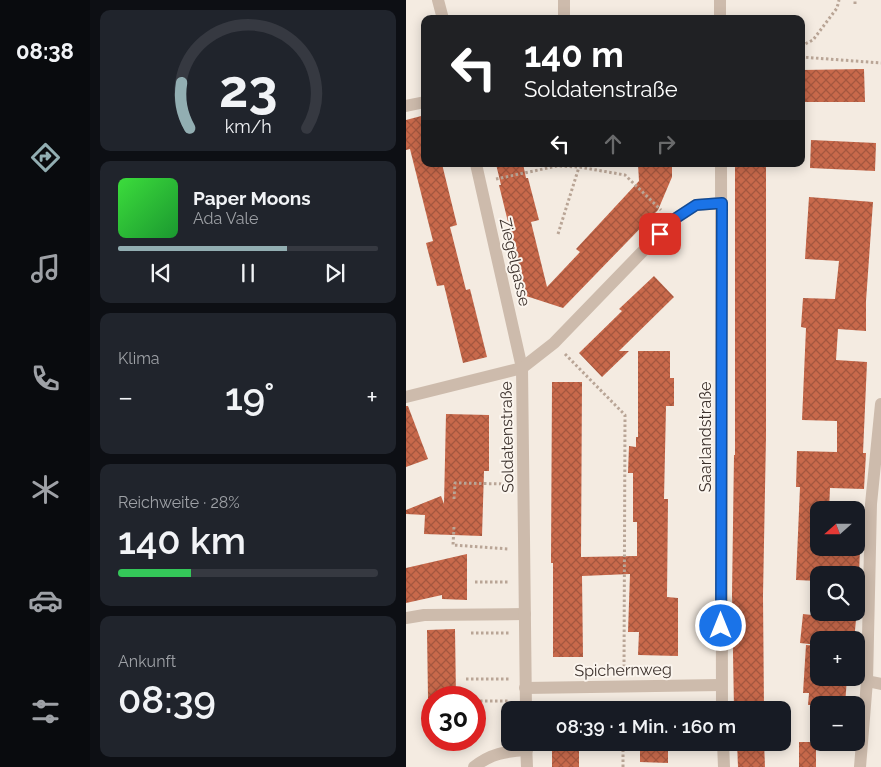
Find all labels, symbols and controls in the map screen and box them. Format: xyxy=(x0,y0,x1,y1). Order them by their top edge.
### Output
text: 140 m xyxy=(524,34,624,75)
icon: left xyxy=(441,35,506,100)
text: 08:38 xyxy=(16,38,74,64)
text: 23 xyxy=(219,58,277,119)
text: Soldatenstraße xyxy=(524,76,678,102)
text: km/h xyxy=(224,116,272,137)
icon: left xyxy=(546,130,574,158)
icon: ahead xyxy=(599,130,627,158)
icon: right xyxy=(652,130,680,158)
icon: directions xyxy=(28,140,63,175)
text: Paper Moons xyxy=(193,187,311,209)
text: Ada Vale xyxy=(193,209,258,228)
pin xyxy=(639,213,681,255)
street label: Ziegelgasse xyxy=(496,216,534,308)
icon: arrive xyxy=(646,220,674,248)
icon: music xyxy=(28,251,63,286)
icon: previous xyxy=(147,259,175,287)
icon: pause xyxy=(234,259,262,287)
icon: next xyxy=(321,259,349,287)
text: Klima xyxy=(118,349,160,368)
icon: phone xyxy=(28,361,63,396)
text: 19° xyxy=(225,374,275,419)
text: − xyxy=(118,381,133,414)
text: + xyxy=(366,381,378,414)
street label: Soldatenstraße xyxy=(497,381,517,493)
street label: Saarlandstraße xyxy=(696,382,715,492)
icon: climate xyxy=(28,472,63,507)
text: Reichweite · 28% xyxy=(118,493,240,512)
north arrow xyxy=(810,501,865,556)
map controls xyxy=(810,501,865,751)
text: 140 km xyxy=(118,518,246,563)
button: search xyxy=(810,566,865,621)
icon: car xyxy=(28,583,63,618)
position arrow xyxy=(694,599,746,651)
button: + xyxy=(810,631,865,686)
text: Ankunft xyxy=(118,652,176,671)
street label: Spichernweg xyxy=(574,660,672,680)
text: 08:39 xyxy=(118,677,216,722)
speed limit sign: 30 xyxy=(421,686,486,751)
icon: filters xyxy=(28,694,63,729)
button: − xyxy=(810,696,865,751)
text: 08:39 · 1 Min. · 160 m xyxy=(556,715,736,737)

